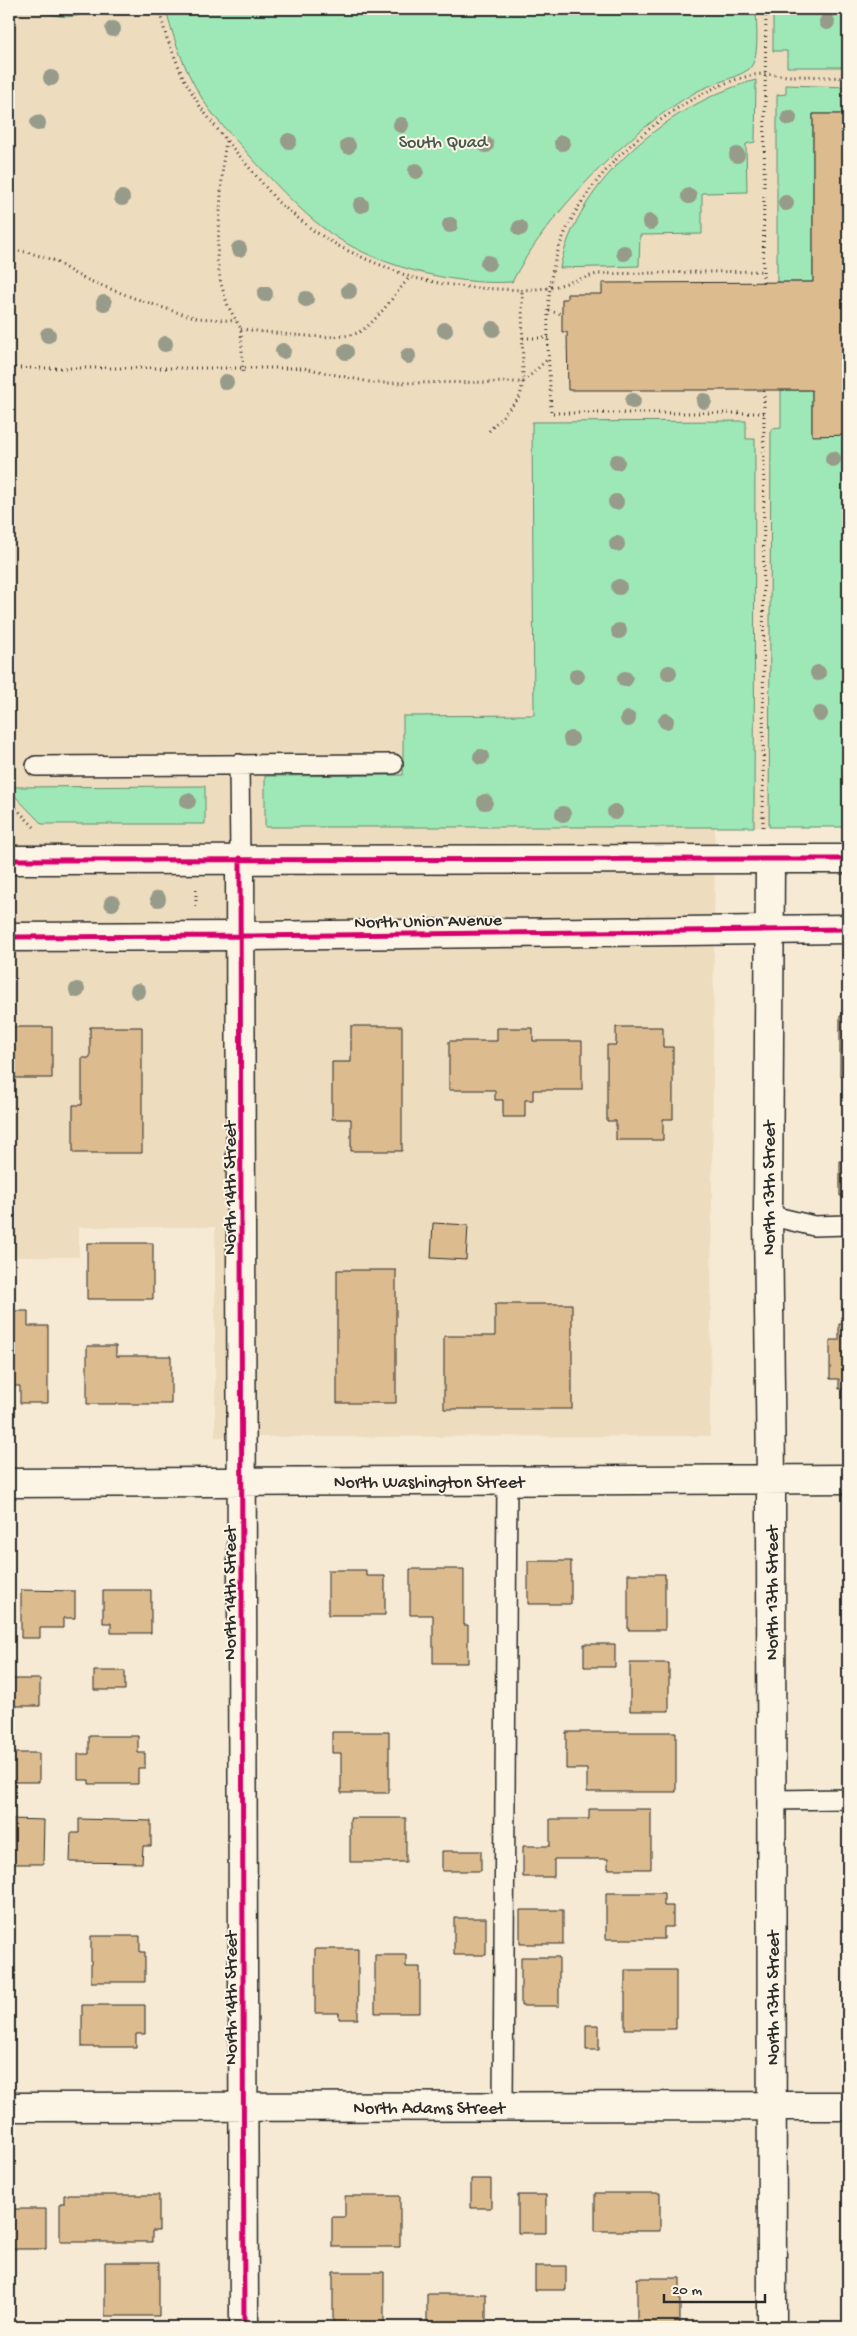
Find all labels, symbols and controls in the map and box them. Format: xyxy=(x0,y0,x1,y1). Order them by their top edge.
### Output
park label: South Quad xyxy=(399,133,489,154)
street label: North Union Avenue xyxy=(354,911,503,934)
street label: North 14th Street xyxy=(221,1119,242,1255)
street label: North 13th Street xyxy=(760,1119,781,1255)
street label: North Washington Street xyxy=(334,1473,526,1494)
street label: North 14th Street xyxy=(221,1524,242,1660)
street label: North 13th Street xyxy=(763,1524,784,1660)
street label: North 14th Street xyxy=(222,1929,243,2065)
street label: North 13th Street xyxy=(764,1929,785,2065)
street label: North Adams Street xyxy=(353,2099,506,2120)
scale bar xyxy=(664,2271,766,2303)
text: 20 m xyxy=(672,2282,702,2300)

